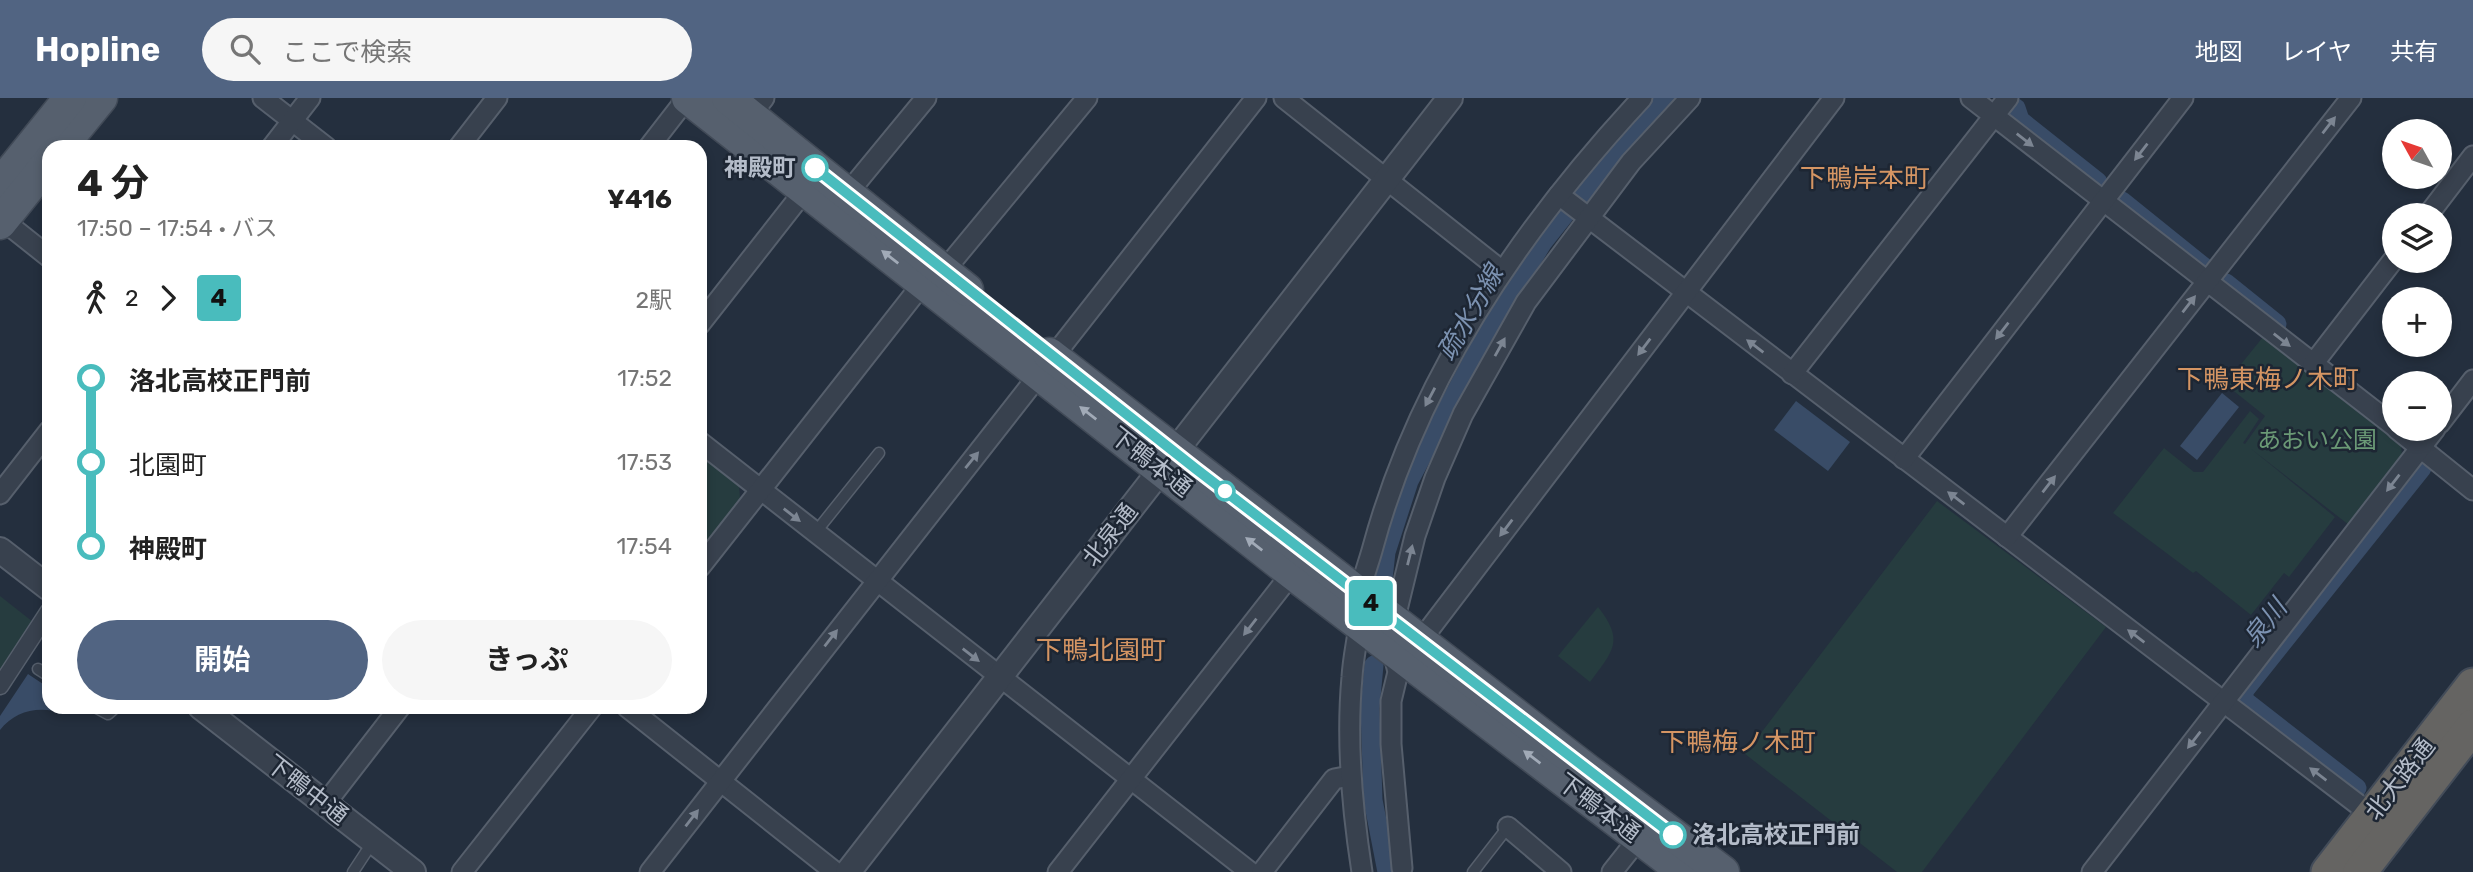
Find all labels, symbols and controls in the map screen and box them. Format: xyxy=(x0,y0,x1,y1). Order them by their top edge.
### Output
search box xyxy=(202,18,692,81)
text: Hopline xyxy=(35,30,160,69)
icon: search xyxy=(226,30,264,68)
text: ここで検索 xyxy=(282,37,412,68)
text: 地図 xyxy=(2195,38,2243,66)
text: レイヤ xyxy=(2281,38,2352,66)
text: 共有 xyxy=(2390,38,2438,66)
one-way arrow xyxy=(2322,117,2337,135)
north arrow xyxy=(2382,119,2452,189)
map controls xyxy=(2382,119,2452,441)
one-way arrow xyxy=(2016,132,2034,147)
one-way arrow xyxy=(2134,142,2149,160)
place label: 神殿町 xyxy=(724,154,796,182)
marker: 神殿町 xyxy=(802,155,828,181)
text: 4 分 xyxy=(77,160,149,206)
district label: 下鴨岸本町 xyxy=(1800,163,1930,194)
text: ¥416 xyxy=(607,184,672,215)
button: layers xyxy=(2382,203,2452,273)
text: 17:50 – 17:54 · バス xyxy=(77,214,278,242)
one-way arrow xyxy=(881,249,899,264)
water label: 疏水分線 xyxy=(1431,258,1511,366)
icon: walk xyxy=(77,279,115,317)
icon: forward xyxy=(149,279,187,317)
text: 2 xyxy=(125,284,139,312)
text: 4 xyxy=(211,284,227,312)
text: 2駅 xyxy=(635,286,672,314)
button: + xyxy=(2382,287,2452,357)
one-way arrow xyxy=(2181,295,2195,313)
one-way arrow xyxy=(1994,322,2009,340)
one-way arrow xyxy=(2273,332,2291,347)
one-way arrow xyxy=(1494,338,1506,357)
one-way arrow xyxy=(1638,338,1652,356)
one-way arrow xyxy=(1746,339,1764,353)
text: 17:52 xyxy=(617,364,672,392)
district label: 下鴨東梅ノ木町 xyxy=(2177,364,2359,395)
text: 洛北高校正門前 xyxy=(129,366,311,397)
button: − xyxy=(2382,371,2452,441)
one-way arrow xyxy=(1424,387,1436,406)
one-way arrow xyxy=(1079,405,1097,420)
street label: 下鴨本通 xyxy=(1105,421,1197,503)
park label: あおい公園 xyxy=(2257,426,2377,454)
text: 17:53 xyxy=(617,448,672,476)
text: 北園町 xyxy=(129,450,207,481)
one-way arrow xyxy=(965,452,980,470)
one-way arrow xyxy=(2386,473,2401,491)
one-way arrow xyxy=(2041,475,2056,493)
unlabelled marker xyxy=(1215,481,1235,501)
one-way arrow xyxy=(1947,491,1965,506)
street label: 北泉通 xyxy=(1077,498,1143,572)
one-way arrow xyxy=(783,507,801,521)
one-way arrow xyxy=(1500,519,1514,537)
text: 17:54 xyxy=(617,532,672,560)
text: 神殿町 xyxy=(129,534,207,565)
one-way arrow xyxy=(1246,536,1264,551)
one-way arrow xyxy=(1405,544,1416,566)
line badge: 4 xyxy=(1348,580,1394,626)
text: 4 xyxy=(1363,589,1379,617)
water label: 泉川 xyxy=(2237,591,2295,653)
one-way arrow xyxy=(1243,618,1258,636)
button: 開始 xyxy=(77,620,368,700)
button: きっぷ xyxy=(382,620,672,700)
one-way arrow xyxy=(2128,629,2146,644)
one-way arrow xyxy=(824,630,839,648)
district label: 下鴨北園町 xyxy=(1036,635,1166,666)
one-way arrow xyxy=(961,648,979,663)
district label: 下鴨梅ノ木町 xyxy=(1660,727,1816,758)
one-way arrow xyxy=(2188,731,2202,749)
street label: 北大路通 xyxy=(2359,733,2441,825)
street label: 下鴨中通 xyxy=(261,749,353,831)
one-way arrow xyxy=(1523,750,1541,765)
one-way arrow xyxy=(2308,767,2327,781)
street label: 下鴨本通 xyxy=(1552,768,1646,848)
one-way arrow xyxy=(684,810,699,828)
place label: 洛北高校正門前 xyxy=(1692,821,1860,849)
marker: 洛北高校正門前 xyxy=(1660,822,1686,848)

